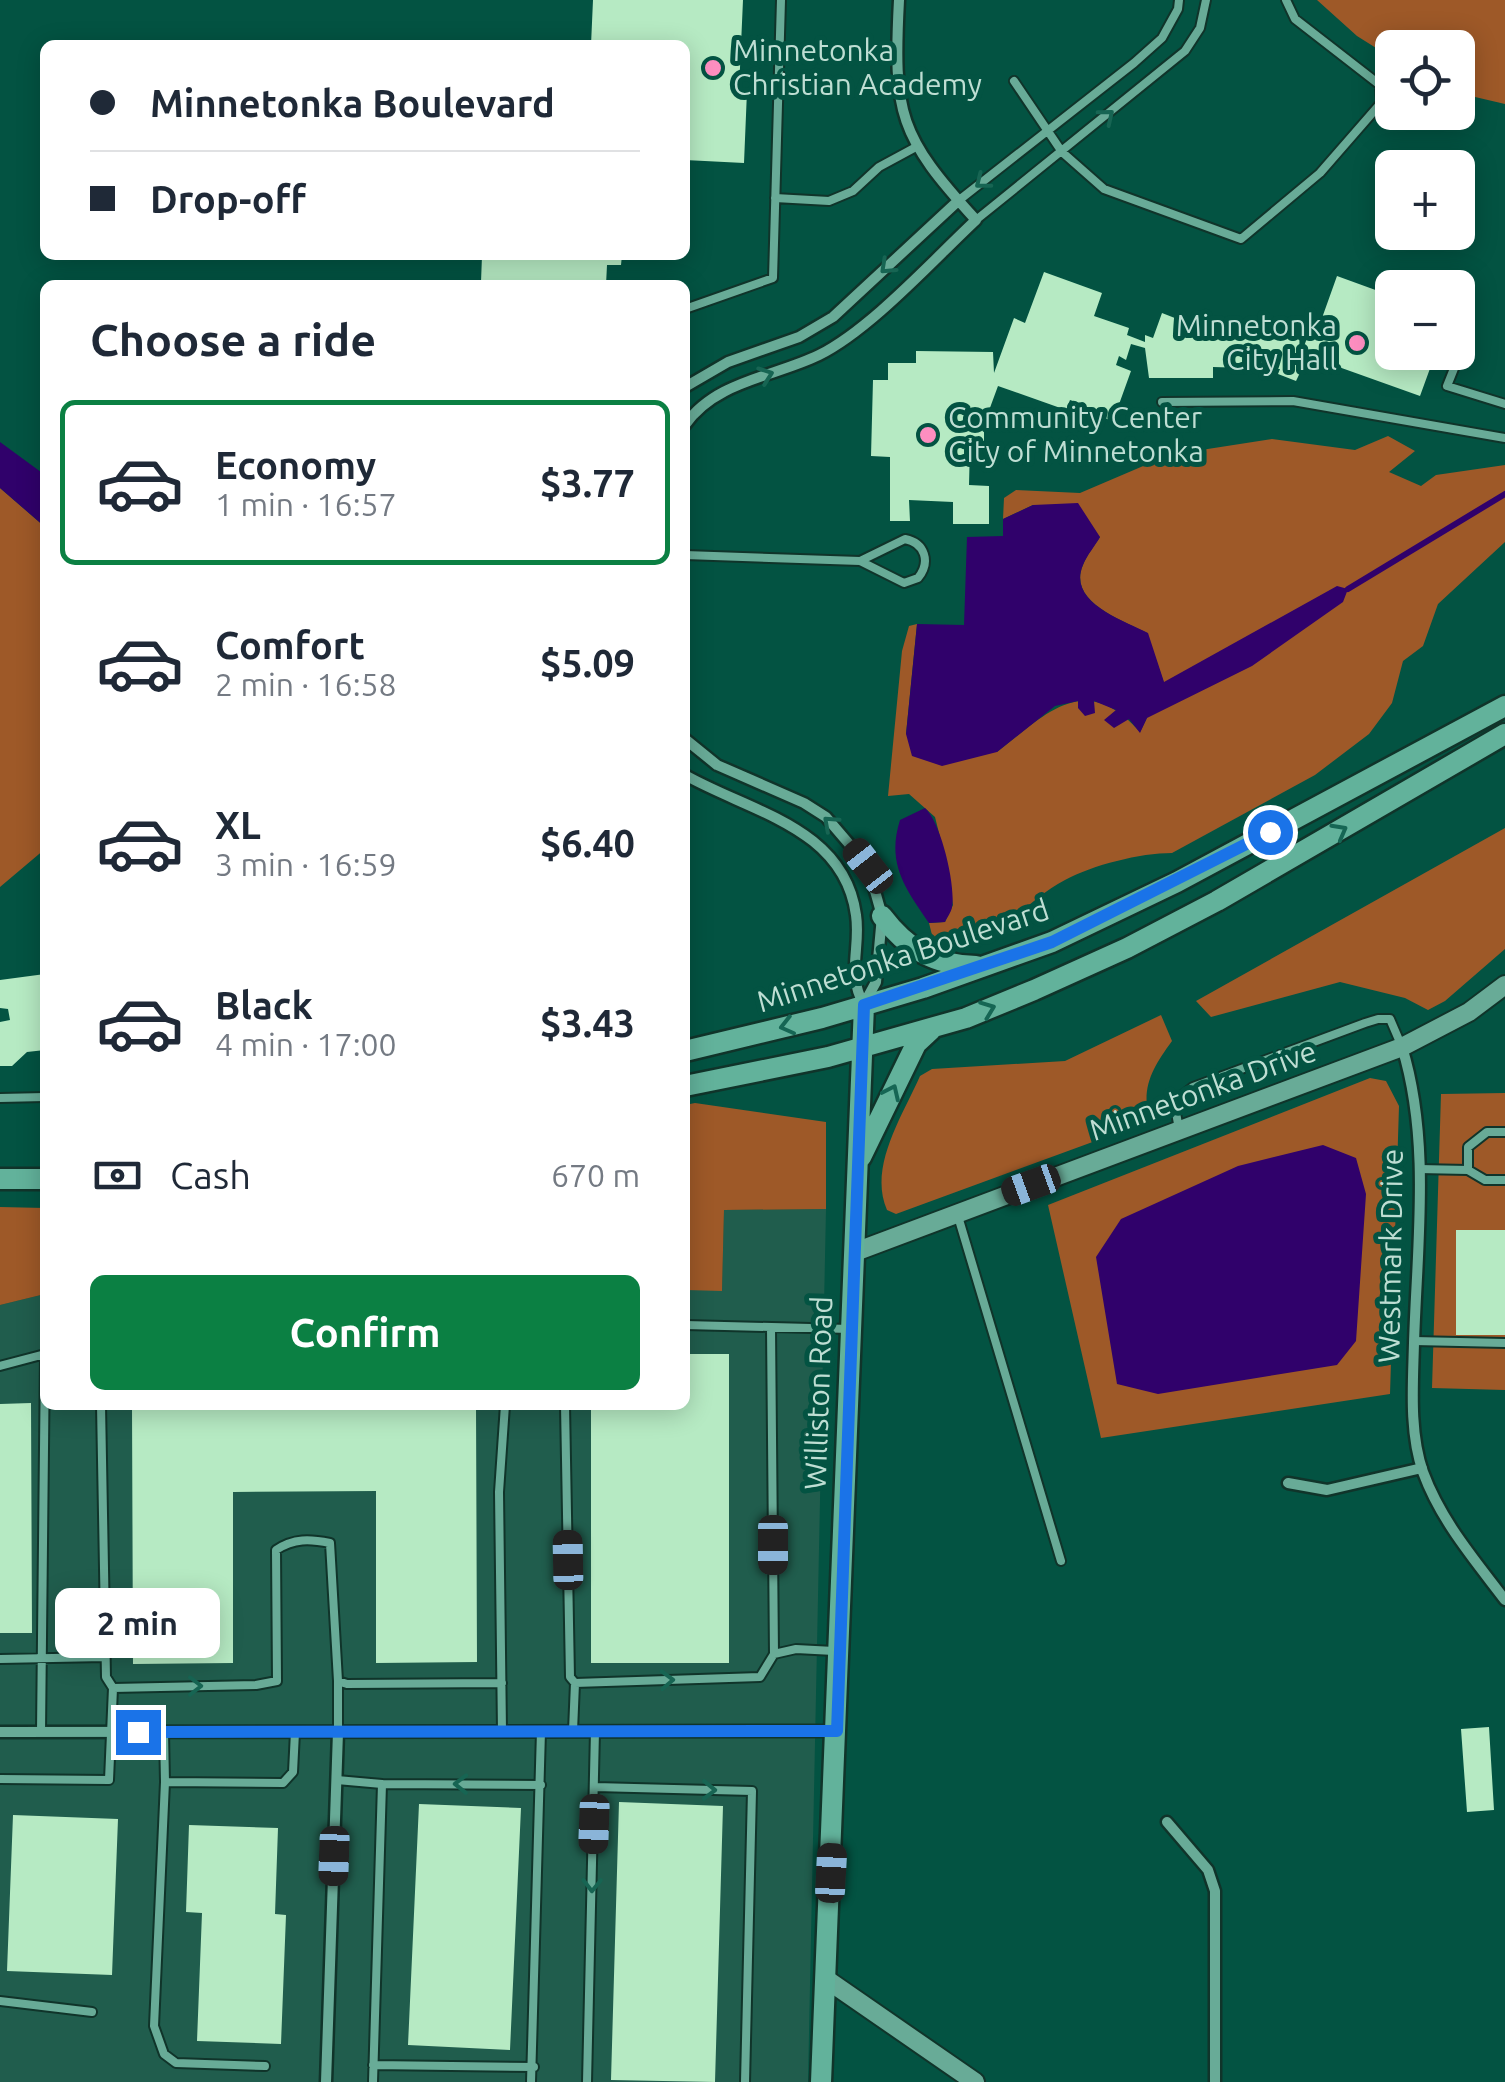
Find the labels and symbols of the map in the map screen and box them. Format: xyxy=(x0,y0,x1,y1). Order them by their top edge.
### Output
place label: Minnetonka Christian Academy xyxy=(733,33,982,101)
marker: Minnetonka Christian Academy xyxy=(702,57,724,79)
one-way arrow xyxy=(1096,110,1114,128)
one-way arrow xyxy=(976,170,994,188)
one-way arrow xyxy=(880,255,898,273)
place label: Minnetonka City Hall xyxy=(1176,308,1337,376)
marker: Minnetonka City Hall xyxy=(1346,332,1368,354)
one-way arrow xyxy=(757,366,774,387)
place label: Community Center City of Minnetonka xyxy=(948,400,1204,468)
marker: Community Center City of Minnetonka xyxy=(917,424,939,446)
route start xyxy=(1248,810,1293,855)
one-way arrow xyxy=(823,816,842,834)
one-way arrow xyxy=(1329,824,1347,844)
car xyxy=(838,833,898,899)
street label: Minnetonka Boulevard xyxy=(752,892,1053,1018)
one-way arrow xyxy=(978,1001,996,1021)
one-way arrow xyxy=(779,1014,796,1035)
street label: Minnetonka Drive xyxy=(1085,1033,1321,1147)
one-way arrow xyxy=(880,1084,900,1102)
street label: Westmark Drive xyxy=(1371,1149,1409,1363)
car xyxy=(998,1161,1064,1209)
street label: Williston Road xyxy=(798,1295,838,1491)
car xyxy=(758,1515,788,1575)
car xyxy=(552,1530,584,1590)
callout: 2 min xyxy=(56,1587,220,1657)
one-way arrow xyxy=(660,1670,676,1691)
one-way arrow xyxy=(188,1675,204,1697)
route end xyxy=(116,1710,161,1755)
one-way arrow xyxy=(453,1774,469,1795)
one-way arrow xyxy=(701,1780,717,1801)
car xyxy=(578,1793,610,1855)
car xyxy=(318,1825,350,1887)
car xyxy=(814,1842,848,1904)
one-way arrow xyxy=(582,1877,603,1893)

